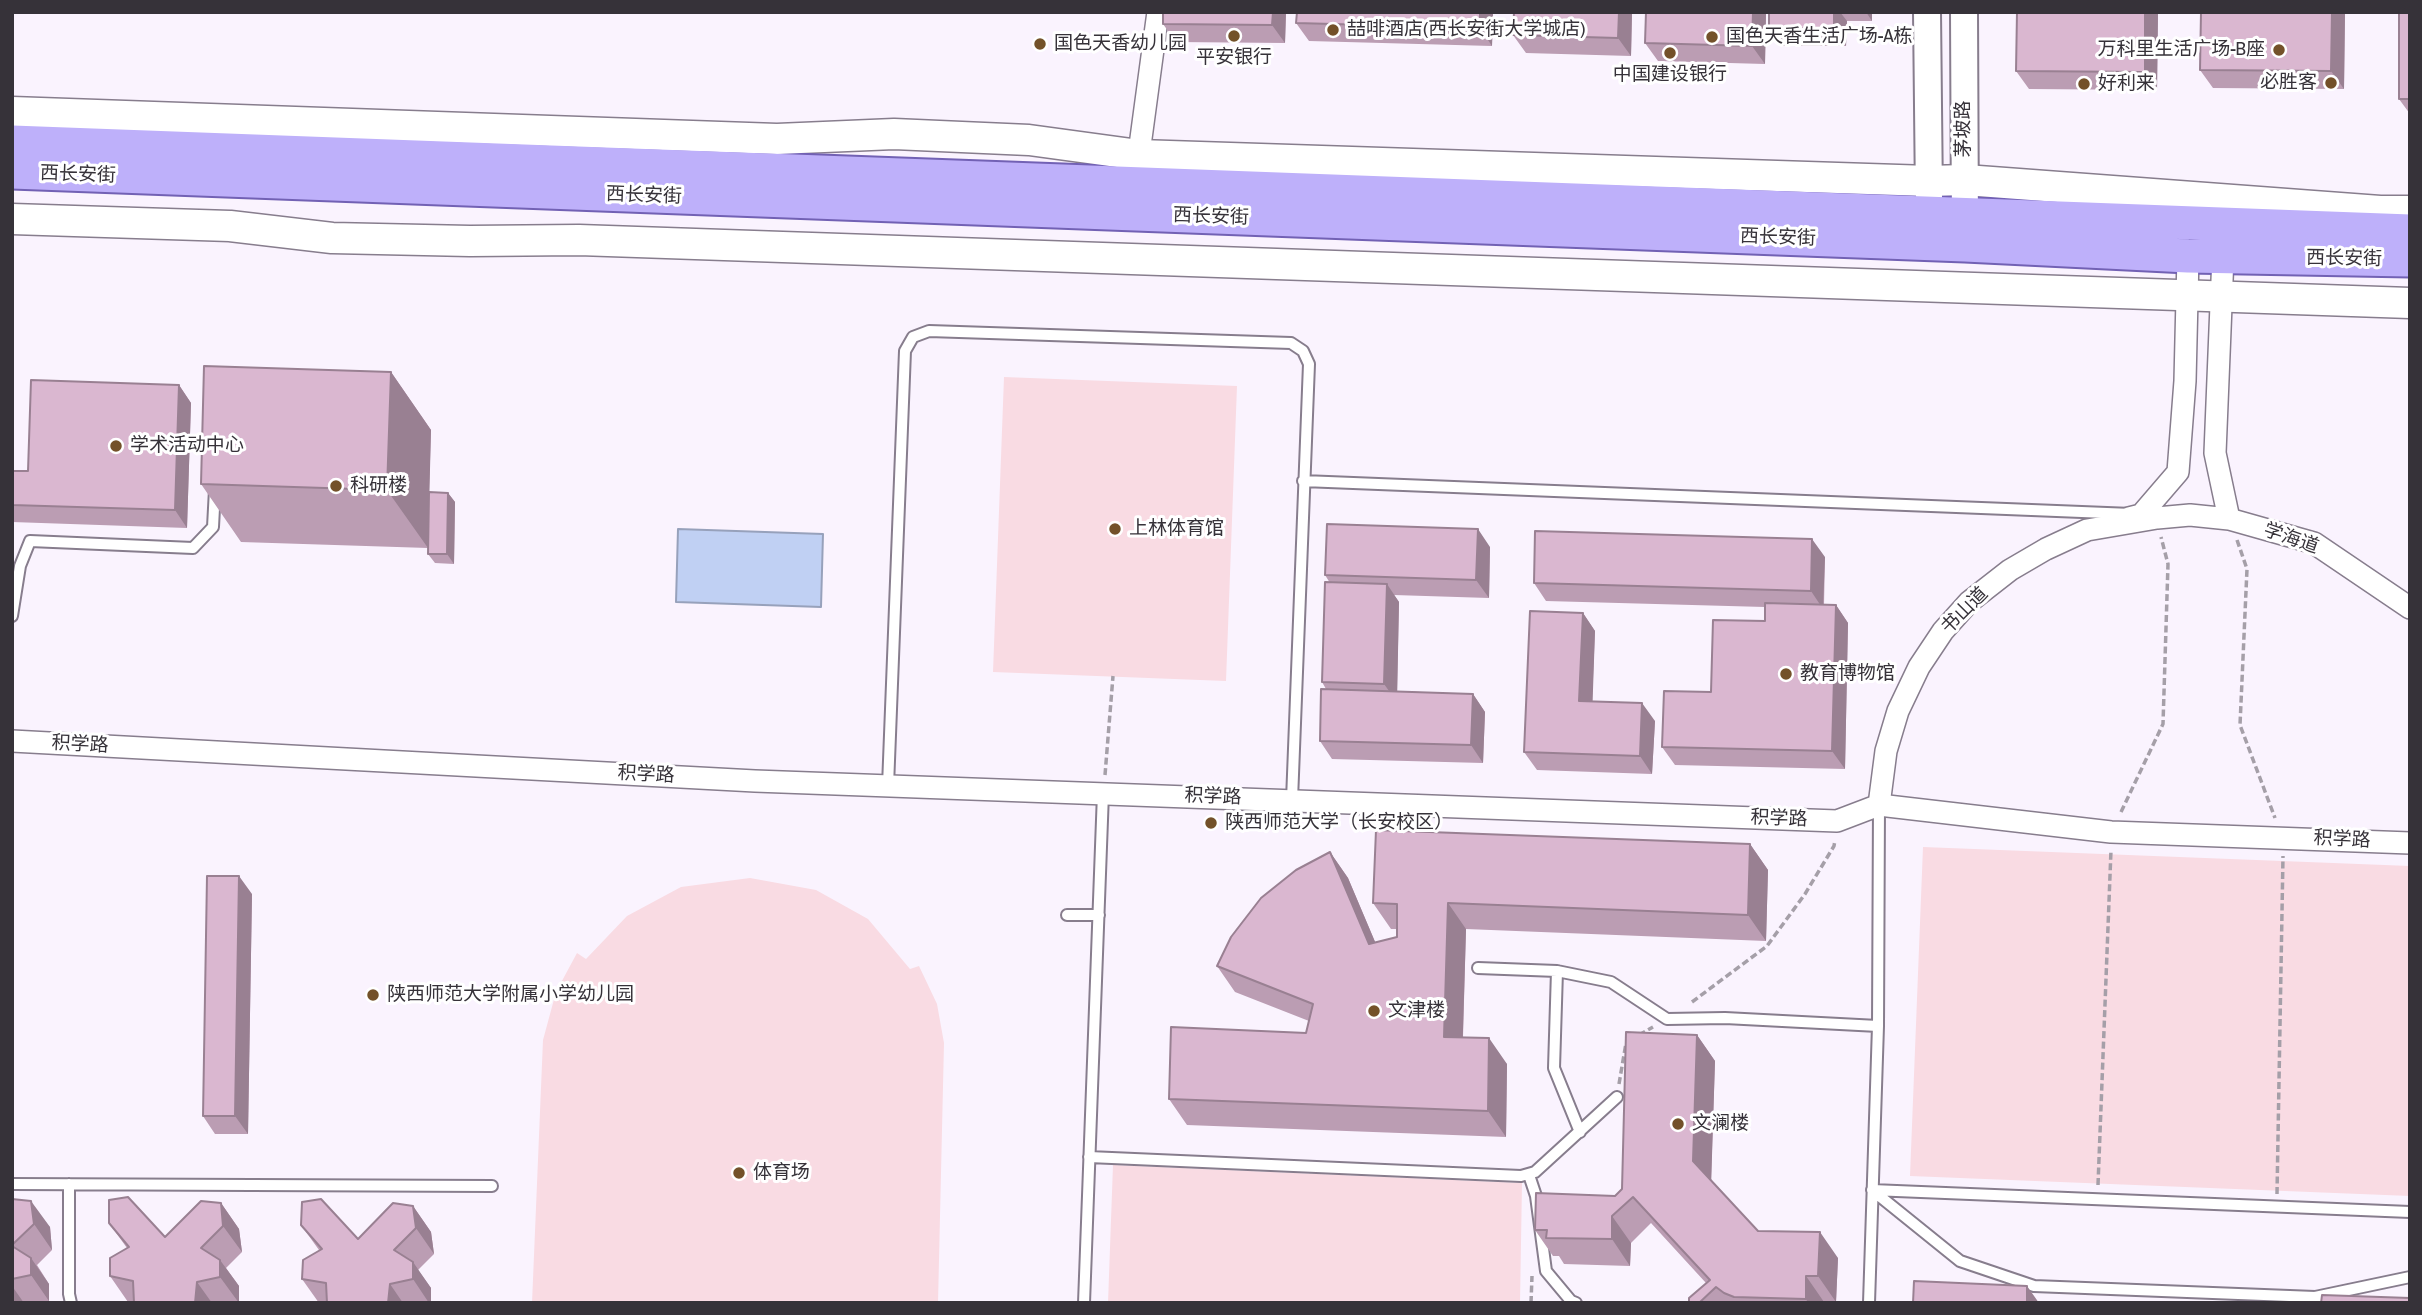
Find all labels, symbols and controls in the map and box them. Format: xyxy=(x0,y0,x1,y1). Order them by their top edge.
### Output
place label: 喆啡酒店(西长安街大学城店) xyxy=(1347,19,1585,41)
marker: 喆啡酒店(西长安街大学城店) xyxy=(1325,22,1341,38)
place label: 国色天香生活广场-A栋 xyxy=(1726,26,1913,48)
marker: 平安银行 xyxy=(1226,28,1242,44)
marker: 国色天香生活广场-A栋 xyxy=(1704,29,1720,45)
place label: 国色天香幼儿园 xyxy=(1054,33,1187,55)
marker: 国色天香幼儿园 xyxy=(1032,36,1048,52)
place label: 万科里生活广场-B座 xyxy=(2097,39,2265,61)
marker: 万科里生活广场-B座 xyxy=(2271,42,2287,58)
marker: 中国建设银行 xyxy=(1662,45,1678,61)
place label: 平安银行 xyxy=(1196,47,1272,69)
place label: 中国建设银行 xyxy=(1613,64,1727,86)
place label: 必胜客 xyxy=(2260,72,2317,94)
place label: 好利来 xyxy=(2098,73,2155,95)
marker: 必胜客 xyxy=(2323,75,2339,91)
marker: 好利来 xyxy=(2076,76,2092,92)
street label: 茅坡路 xyxy=(1953,101,1975,157)
street label: 西长安街 xyxy=(40,162,116,188)
street label: 西长安街 xyxy=(606,183,682,209)
street label: 西长安街 xyxy=(1173,204,1249,230)
street label: 西长安街 xyxy=(1740,225,1816,251)
street label: 西长安街 xyxy=(2306,247,2382,271)
place label: 学术活动中心 xyxy=(130,435,244,457)
marker: 学术活动中心 xyxy=(108,438,124,454)
place label: 科研楼 xyxy=(350,475,407,497)
marker: 科研楼 xyxy=(328,478,344,494)
place label: 上林体育馆 xyxy=(1129,518,1224,540)
street label: 学海道 xyxy=(2260,519,2322,559)
marker: 上林体育馆 xyxy=(1107,521,1123,537)
street label: 书山道 xyxy=(1937,583,1993,639)
place label: 教育博物馆 xyxy=(1800,663,1895,685)
marker: 教育博物馆 xyxy=(1778,666,1794,682)
street label: 积学路 xyxy=(51,732,109,758)
street label: 积学路 xyxy=(617,762,675,788)
street label: 积学路 xyxy=(1184,785,1242,809)
street label: 积学路 xyxy=(1750,807,1808,831)
place label: 陕西师范大学（长安校区） xyxy=(1225,812,1453,834)
marker: 陕西师范大学（长安校区） xyxy=(1203,815,1219,831)
street label: 积学路 xyxy=(2313,827,2371,853)
place label: 陕西师范大学附属小学幼儿园 xyxy=(387,984,634,1006)
marker: 陕西师范大学附属小学幼儿园 xyxy=(365,987,381,1003)
place label: 文津楼 xyxy=(1388,1000,1445,1022)
marker: 文津楼 xyxy=(1366,1003,1382,1019)
place label: 文澜楼 xyxy=(1692,1113,1749,1135)
marker: 文澜楼 xyxy=(1670,1116,1686,1132)
place label: 体育场 xyxy=(753,1162,810,1184)
marker: 体育场 xyxy=(731,1165,747,1181)

